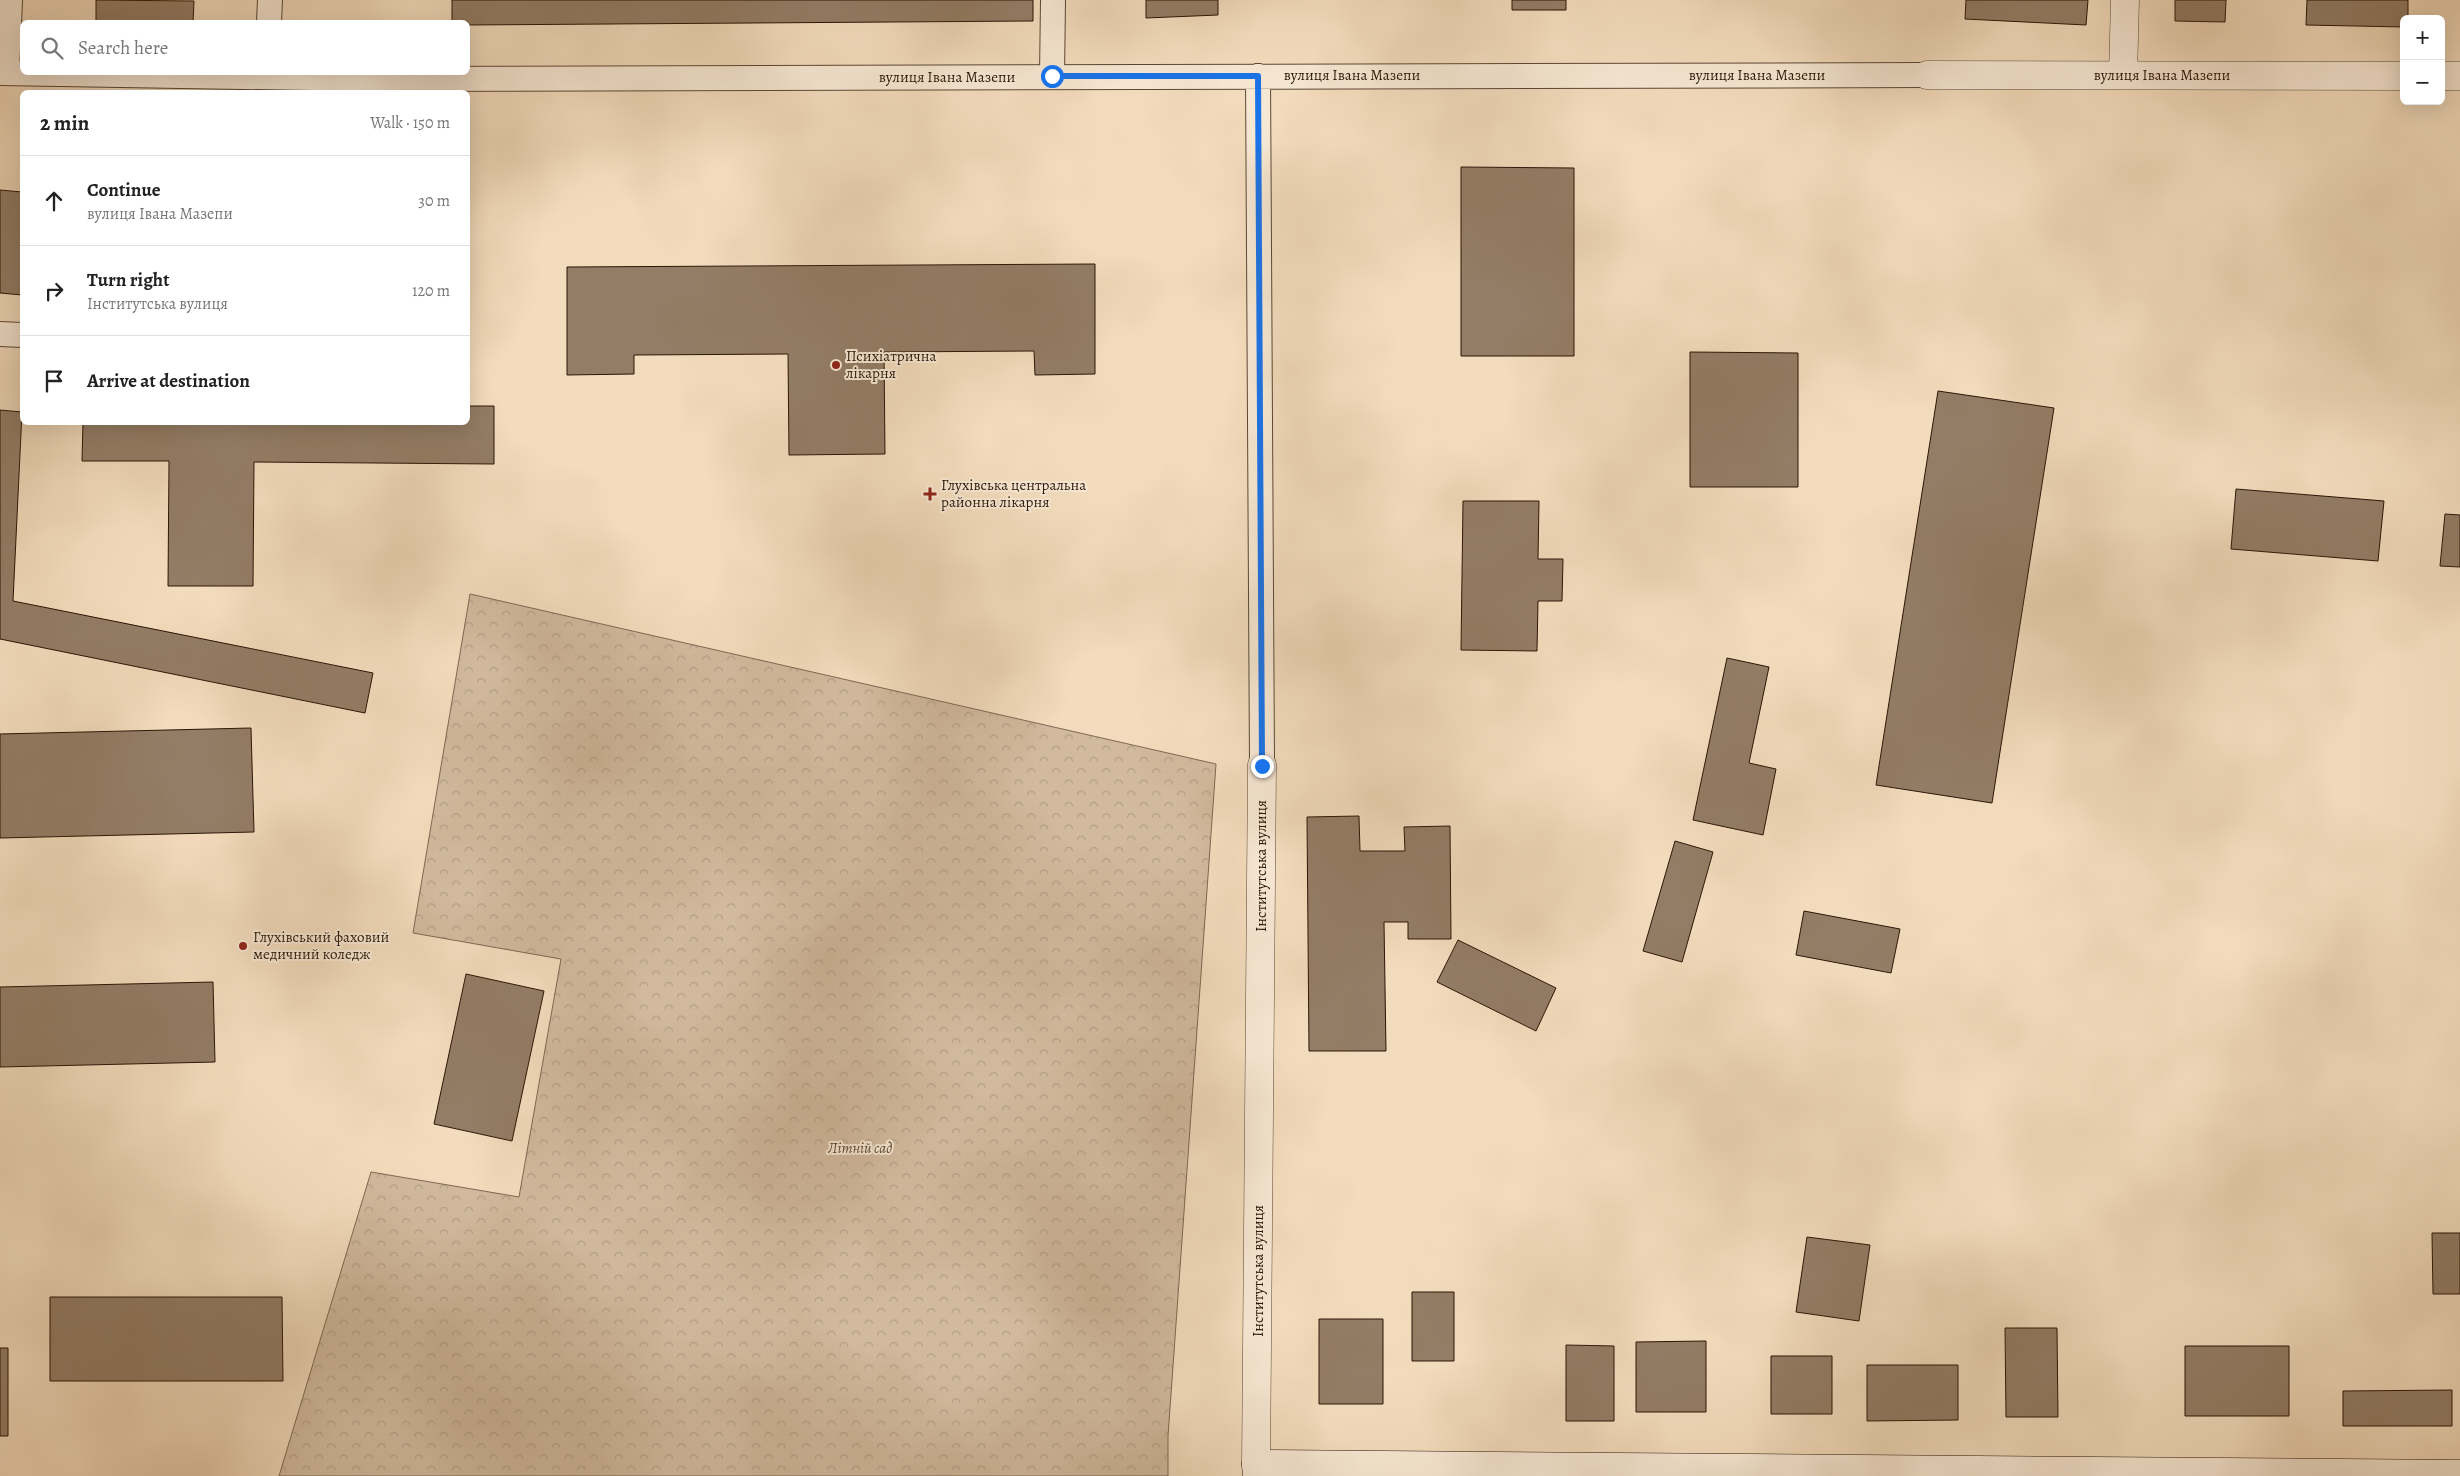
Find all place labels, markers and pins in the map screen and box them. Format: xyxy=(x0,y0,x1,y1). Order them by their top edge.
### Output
place label: Психіатрична лікарня xyxy=(846,346,936,383)
marker: Психіатрична лікарня xyxy=(830,359,842,371)
place label: Глухівська центральна районна лікарня xyxy=(941,475,1086,512)
marker: Глухівська центральна районна лікарня xyxy=(923,487,937,501)
place label: Глухівський фаховий медичний коледж xyxy=(253,927,390,964)
marker: Глухівський фаховий медичний коледж xyxy=(237,940,249,952)

